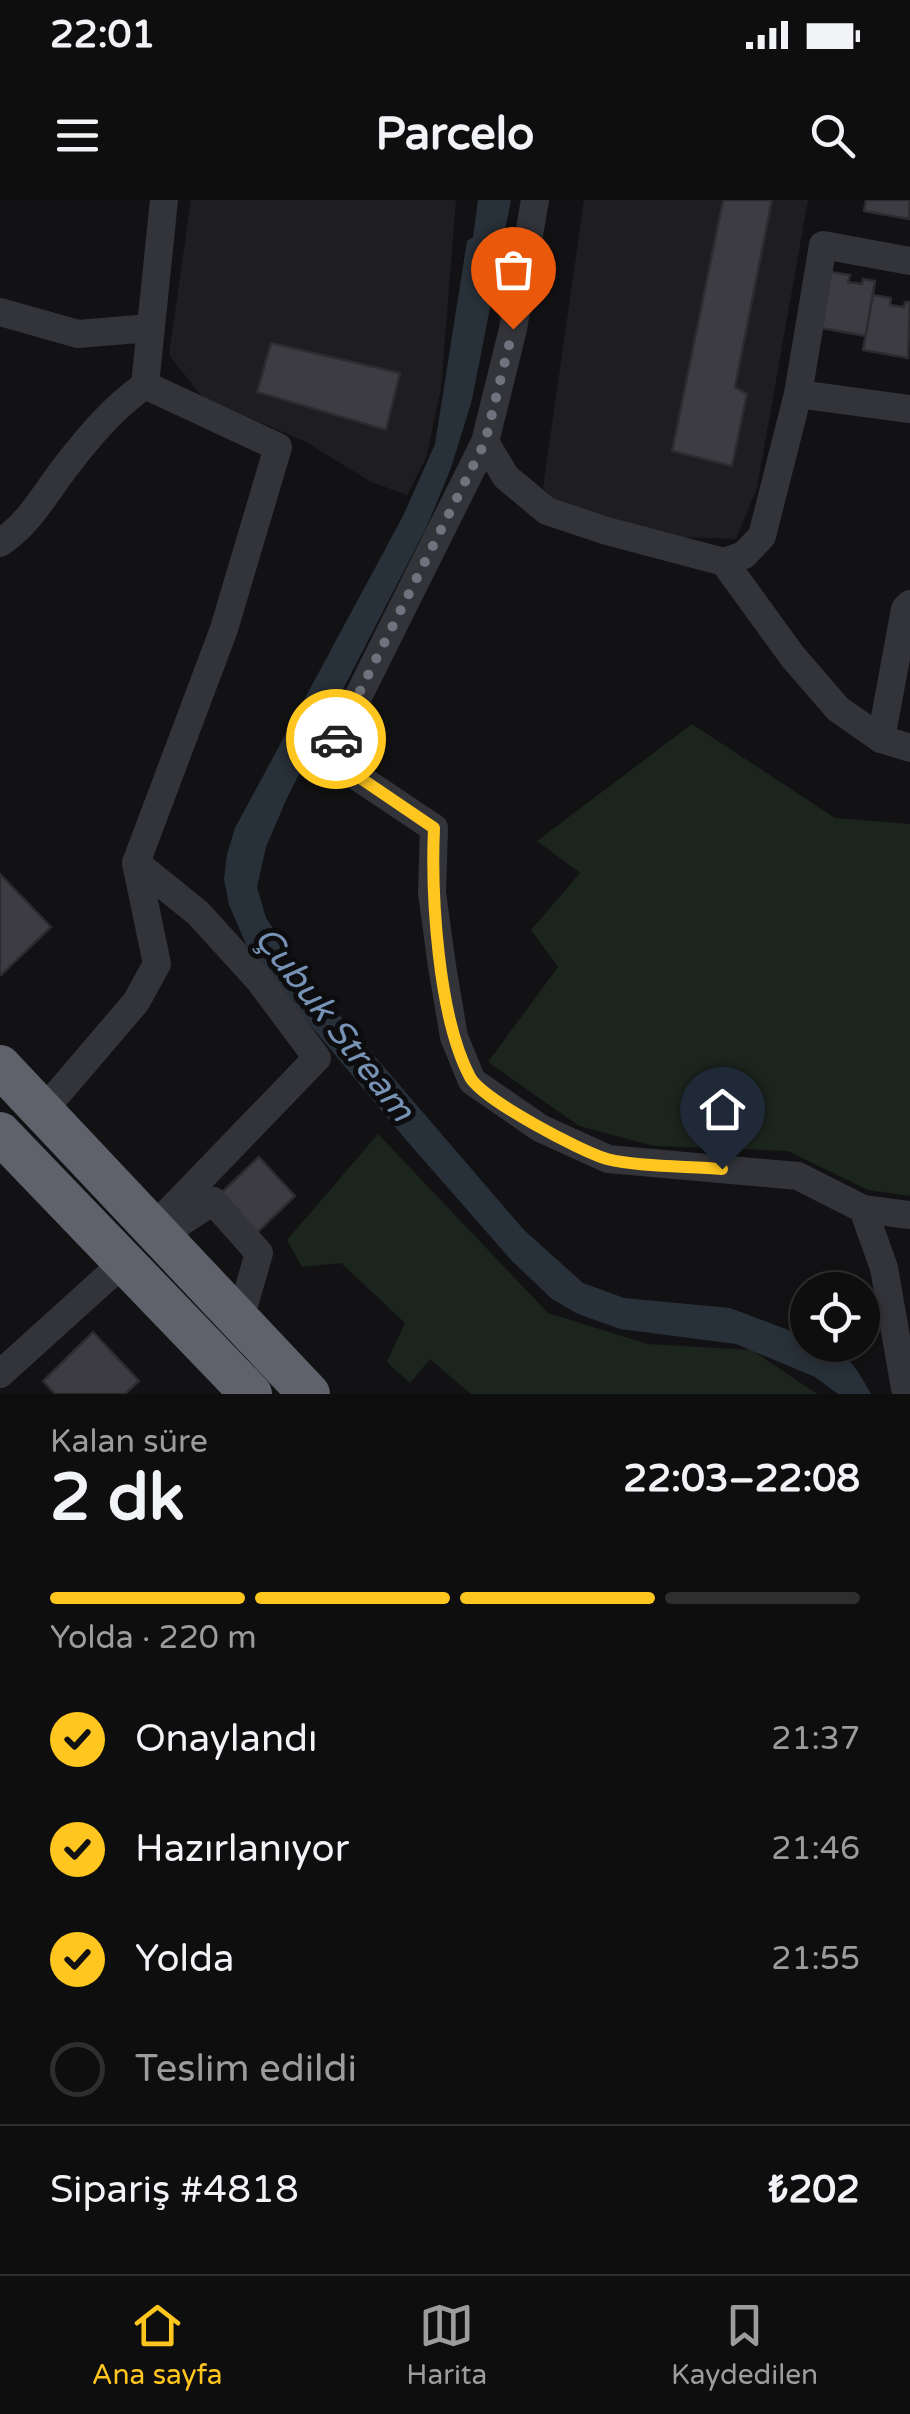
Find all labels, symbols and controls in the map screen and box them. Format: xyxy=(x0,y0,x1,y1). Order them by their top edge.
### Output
text: 22:01 xyxy=(50,12,155,58)
icon: menu xyxy=(50,108,105,163)
text: Parcelo xyxy=(376,108,534,162)
icon: search xyxy=(805,108,860,163)
pin xyxy=(471,227,556,330)
icon: bag xyxy=(486,242,541,297)
courier xyxy=(286,689,386,789)
icon: car xyxy=(309,712,364,767)
water label: Çubuk Stream xyxy=(245,918,424,1130)
pin xyxy=(680,1067,765,1170)
icon: home xyxy=(695,1082,750,1137)
map controls xyxy=(790,1272,880,1362)
button: locate xyxy=(790,1272,880,1362)
text: Kalan süre xyxy=(50,1423,208,1461)
text: 22:03–22:08 xyxy=(623,1456,860,1502)
text: 2 dk xyxy=(50,1459,184,1538)
text: Yolda · 220 m xyxy=(50,1619,257,1657)
icon: check xyxy=(50,1712,105,1767)
text: Onaylandı xyxy=(135,1716,317,1762)
text: 21:37 xyxy=(771,1720,860,1758)
icon: check xyxy=(50,1822,105,1877)
text: Hazırlanıyor xyxy=(135,1826,349,1872)
text: 21:46 xyxy=(771,1830,860,1868)
icon: check xyxy=(50,1932,105,1987)
text: Yolda xyxy=(135,1936,234,1982)
text: 21:55 xyxy=(771,1940,860,1978)
text: Teslim edildi xyxy=(135,2046,357,2092)
text: Sipariş #4818 xyxy=(50,2167,299,2213)
text: ₺202 xyxy=(768,2167,860,2213)
tab: Ana sayfa xyxy=(92,2298,223,2392)
tab: Harita xyxy=(406,2298,487,2392)
tab: Kaydedilen xyxy=(671,2298,818,2392)

